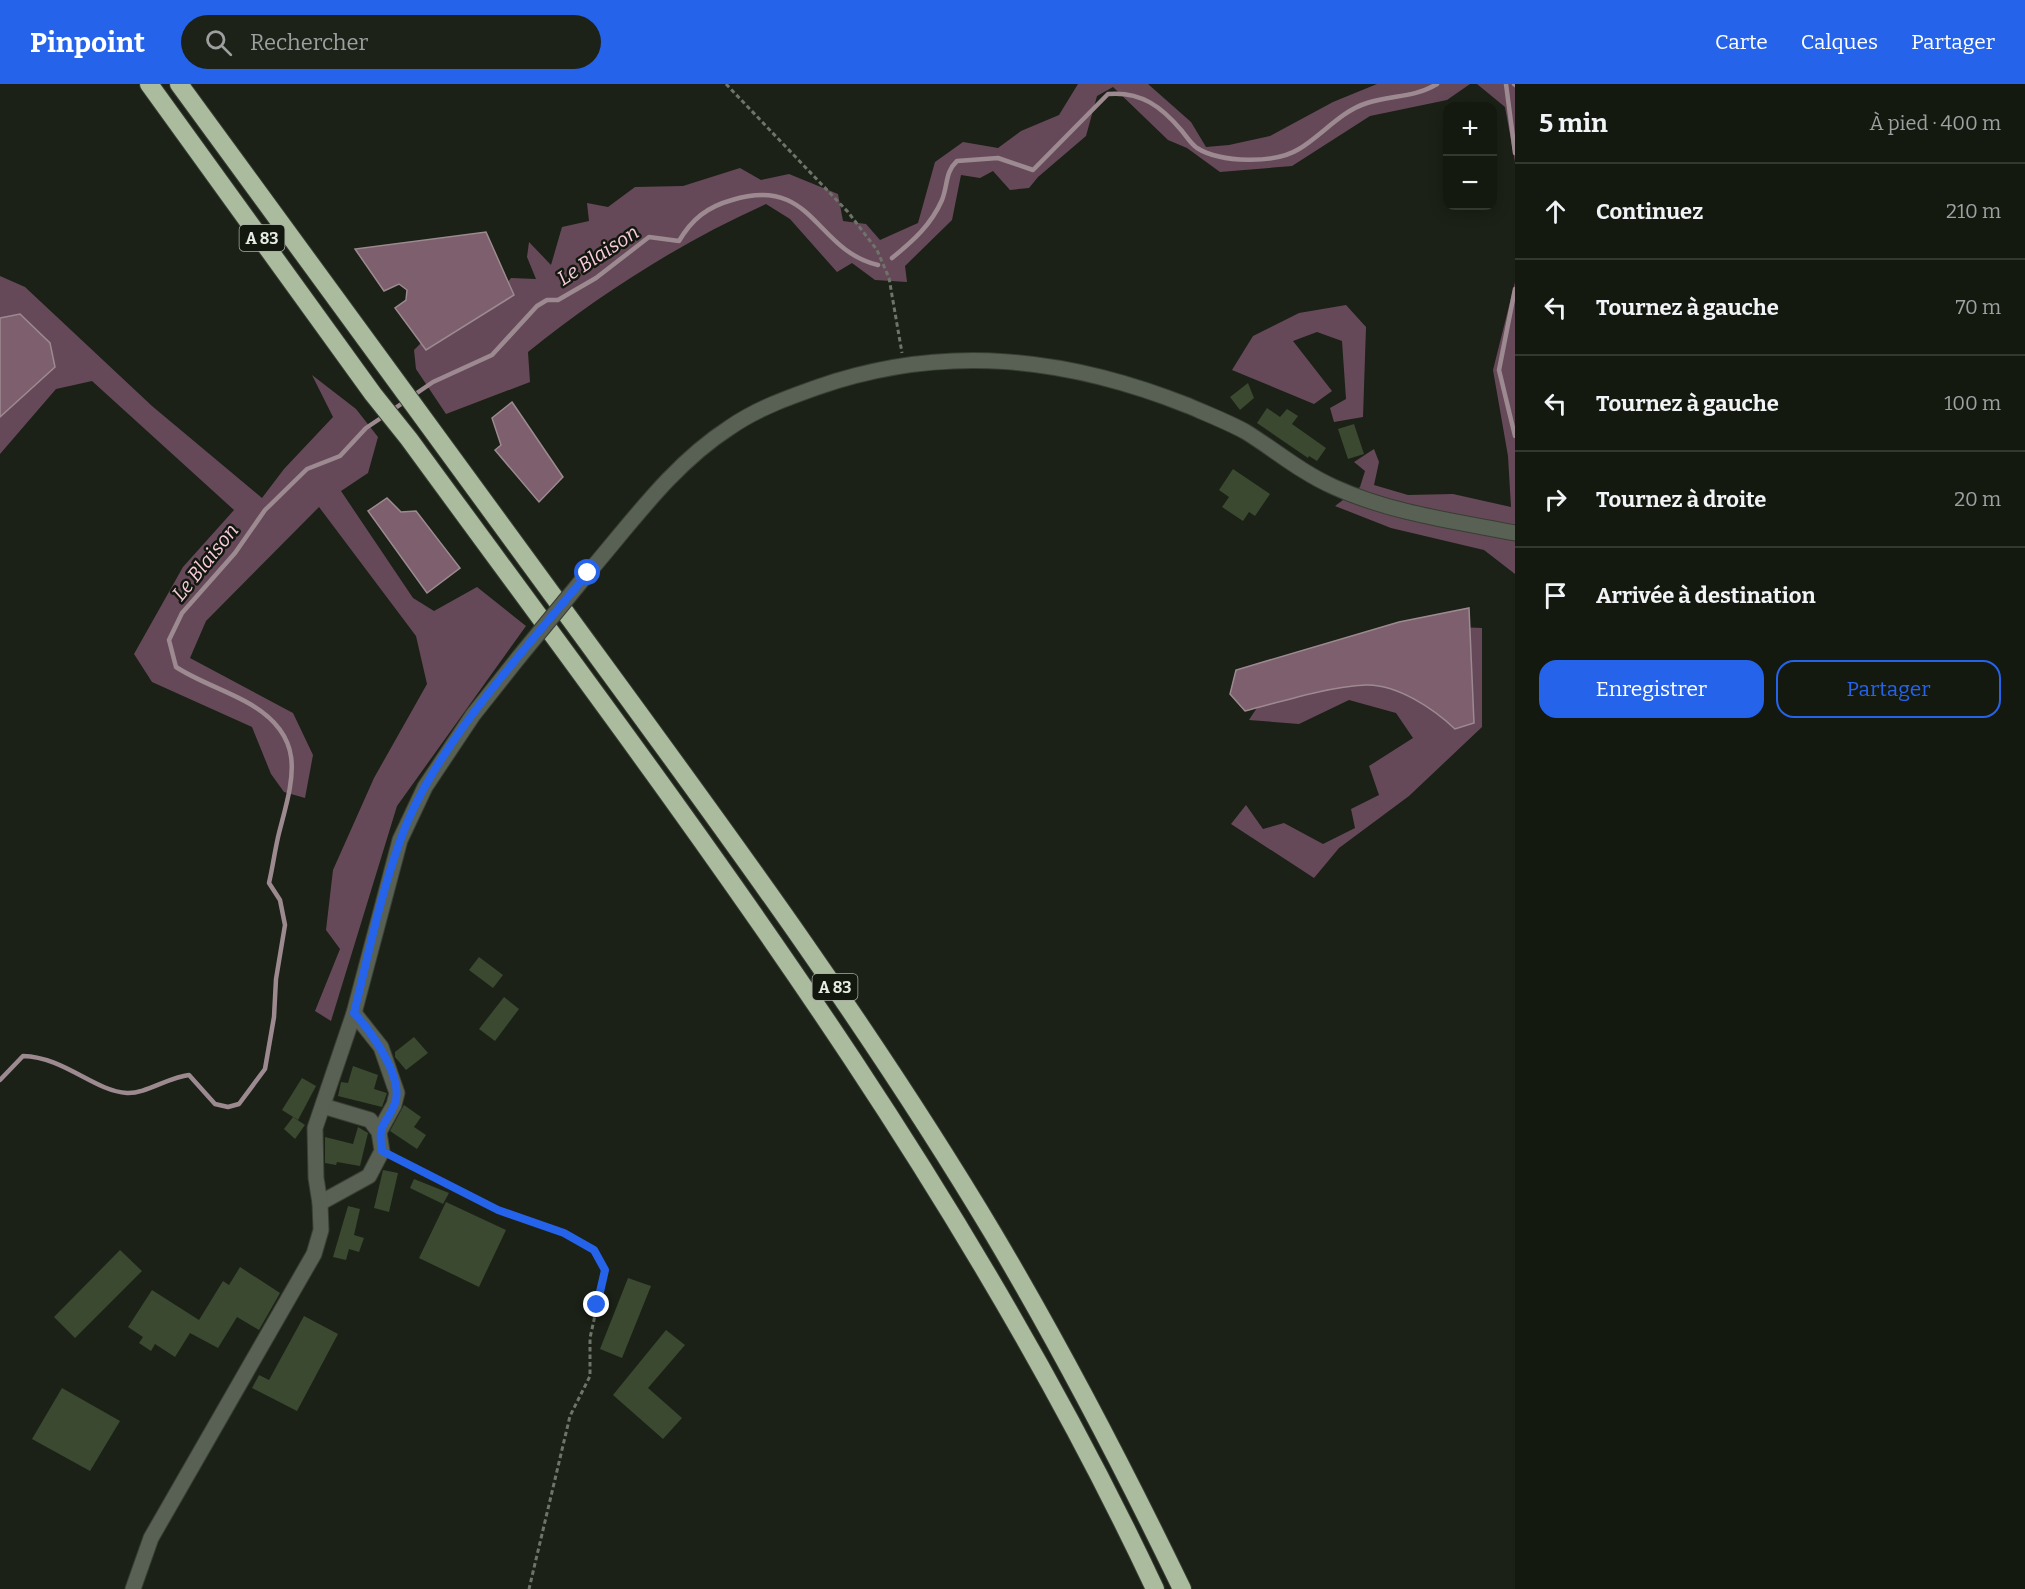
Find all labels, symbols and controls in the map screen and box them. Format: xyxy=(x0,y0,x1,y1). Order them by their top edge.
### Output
search box xyxy=(181,15,601,69)
text: Pinpoint xyxy=(30,26,145,59)
icon: search xyxy=(202,26,235,59)
text: Rechercher xyxy=(250,29,368,56)
text: Carte xyxy=(1715,29,1768,55)
text: Calques xyxy=(1801,29,1878,55)
text: Partager xyxy=(1911,29,1995,55)
map controls xyxy=(1443,102,1497,210)
button: + xyxy=(1443,102,1497,156)
text: 5 min xyxy=(1539,108,1608,139)
text: À pied · 400 m xyxy=(1870,111,2001,135)
button: − xyxy=(1443,156,1497,210)
icon: ahead xyxy=(1539,195,1572,228)
text: Continuez xyxy=(1596,198,1703,225)
text: 210 m xyxy=(1946,199,2001,223)
water label: Le Blaison xyxy=(553,220,643,290)
road number: A 83 xyxy=(240,225,284,251)
icon: left xyxy=(1539,291,1572,324)
text: Tournez à gauche xyxy=(1596,294,1779,321)
text: 70 m xyxy=(1955,295,2001,319)
icon: left xyxy=(1539,387,1572,420)
text: Tournez à gauche xyxy=(1596,390,1779,417)
text: 100 m xyxy=(1944,391,2001,415)
icon: right xyxy=(1539,483,1572,516)
text: Tournez à droite xyxy=(1596,486,1766,513)
text: 20 m xyxy=(1954,487,2001,511)
water label: Le Blaison xyxy=(167,519,243,605)
route start xyxy=(574,559,600,585)
icon: arrive xyxy=(1539,579,1572,612)
text: Arrivée à destination xyxy=(1596,582,1816,609)
button: Enregistrer xyxy=(1539,660,1764,718)
button: Partager xyxy=(1776,660,2001,718)
road number: A 83 xyxy=(812,974,858,1000)
route end xyxy=(583,1291,609,1317)

